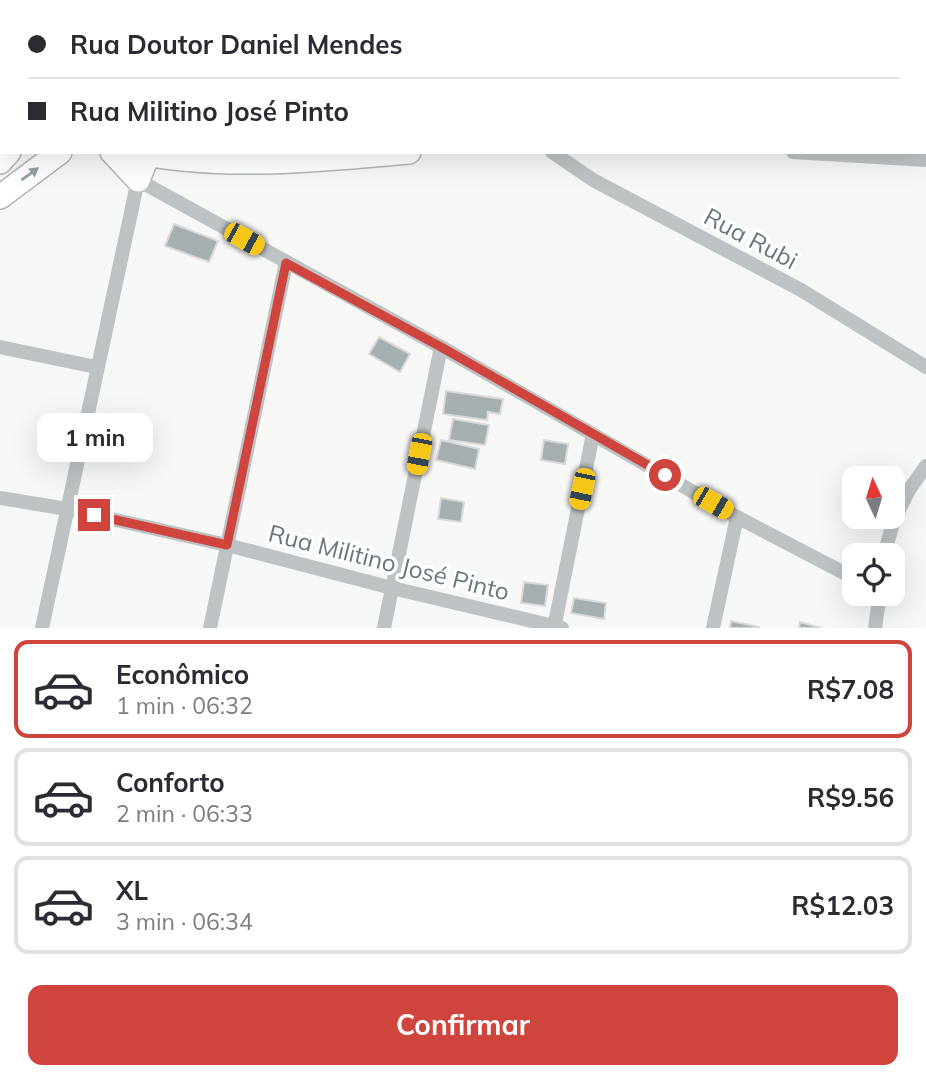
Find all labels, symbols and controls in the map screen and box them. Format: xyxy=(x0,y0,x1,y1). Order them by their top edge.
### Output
text: Rua Doutor Daniel Mendes xyxy=(70,28,403,61)
text: Rua Militino José Pinto xyxy=(70,95,349,128)
one-way arrow xyxy=(21,168,39,182)
street label: Rua Rubi xyxy=(699,201,803,275)
car xyxy=(221,220,268,258)
callout: 1 min xyxy=(36,414,152,462)
text: 1 min xyxy=(65,423,125,452)
car xyxy=(405,431,434,477)
route start xyxy=(649,459,681,491)
car xyxy=(568,466,597,512)
north arrow xyxy=(842,466,905,528)
map controls xyxy=(842,466,905,606)
car xyxy=(690,483,737,523)
route end xyxy=(78,499,110,531)
street label: Rua Militino José Pinto xyxy=(265,518,513,606)
button: locate xyxy=(842,543,905,606)
icon: car xyxy=(32,658,95,721)
text: Econômico xyxy=(116,658,249,691)
text: R$7.08 xyxy=(807,673,894,706)
text: 1 min · 06:32 xyxy=(116,691,253,720)
icon: car xyxy=(32,766,95,829)
text: Conforto xyxy=(116,766,225,799)
text: R$9.56 xyxy=(807,781,894,814)
text: 2 min · 06:33 xyxy=(116,799,253,828)
icon: car xyxy=(32,874,95,937)
text: XL xyxy=(116,874,148,907)
text: R$12.03 xyxy=(791,889,894,922)
text: 3 min · 06:34 xyxy=(116,907,253,936)
button: Confirmar xyxy=(28,985,898,1065)

